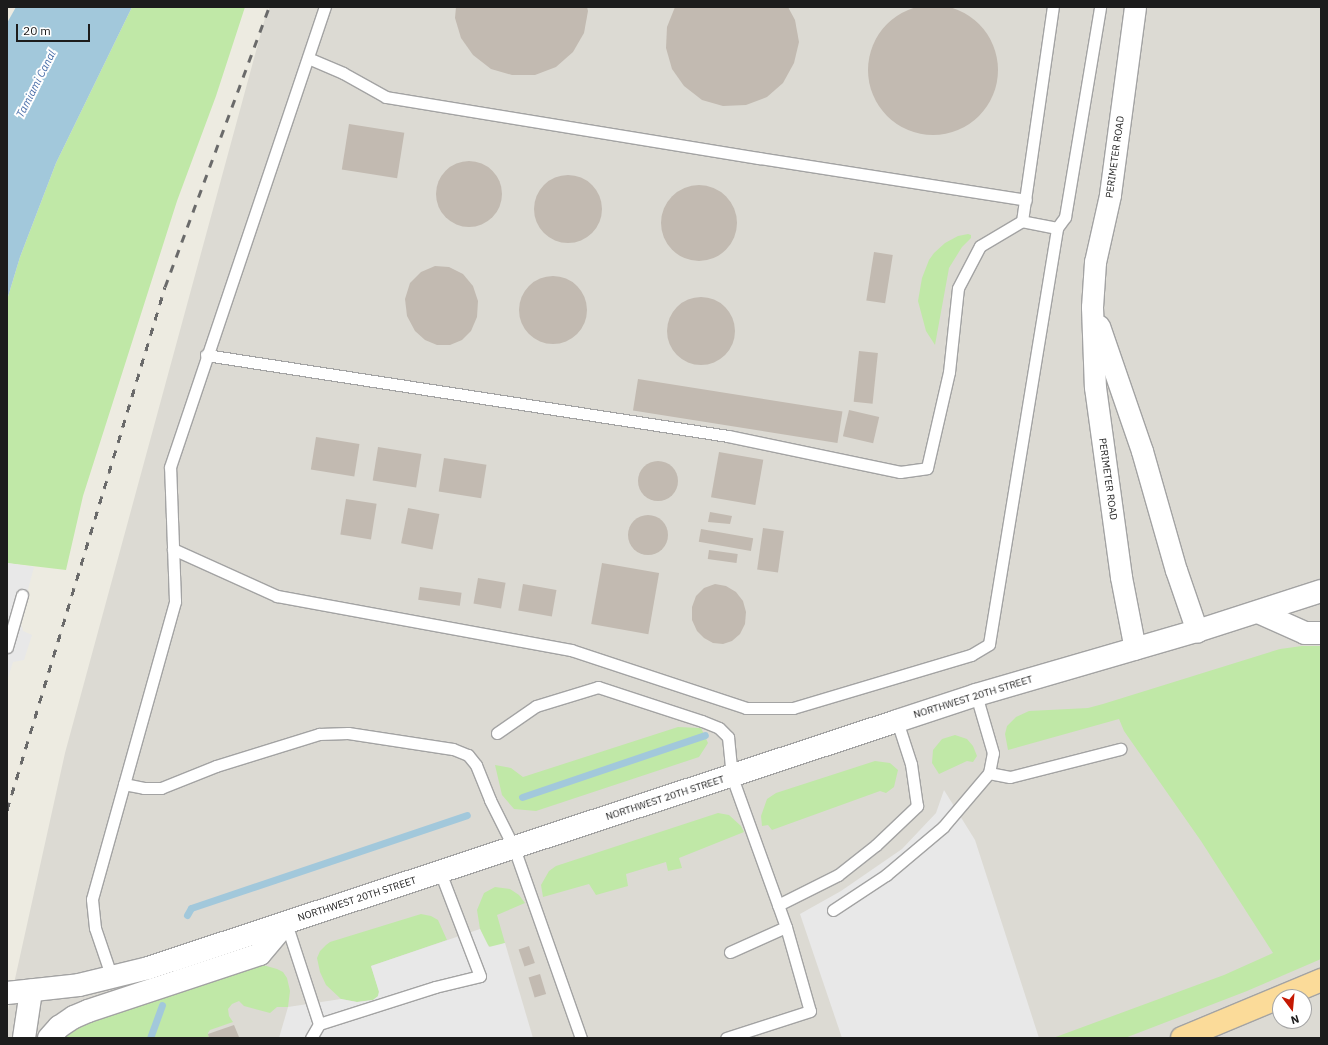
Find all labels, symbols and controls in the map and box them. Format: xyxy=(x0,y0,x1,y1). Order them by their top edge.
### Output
scale bar xyxy=(18,16,92,42)
text: 20 m xyxy=(23,23,51,38)
water label: Tamiami Canal xyxy=(13,48,59,120)
street label: PERIMETER ROAD xyxy=(1103,115,1127,199)
street label: PERIMETER ROAD xyxy=(1096,437,1120,521)
street label: NORTHWEST 20TH STREET xyxy=(912,673,1034,721)
street label: NORTHWEST 20TH STREET xyxy=(604,773,726,823)
street label: NORTHWEST 20TH STREET xyxy=(296,874,418,924)
north arrow xyxy=(1272,989,1312,1029)
text: N xyxy=(1289,1012,1301,1027)

